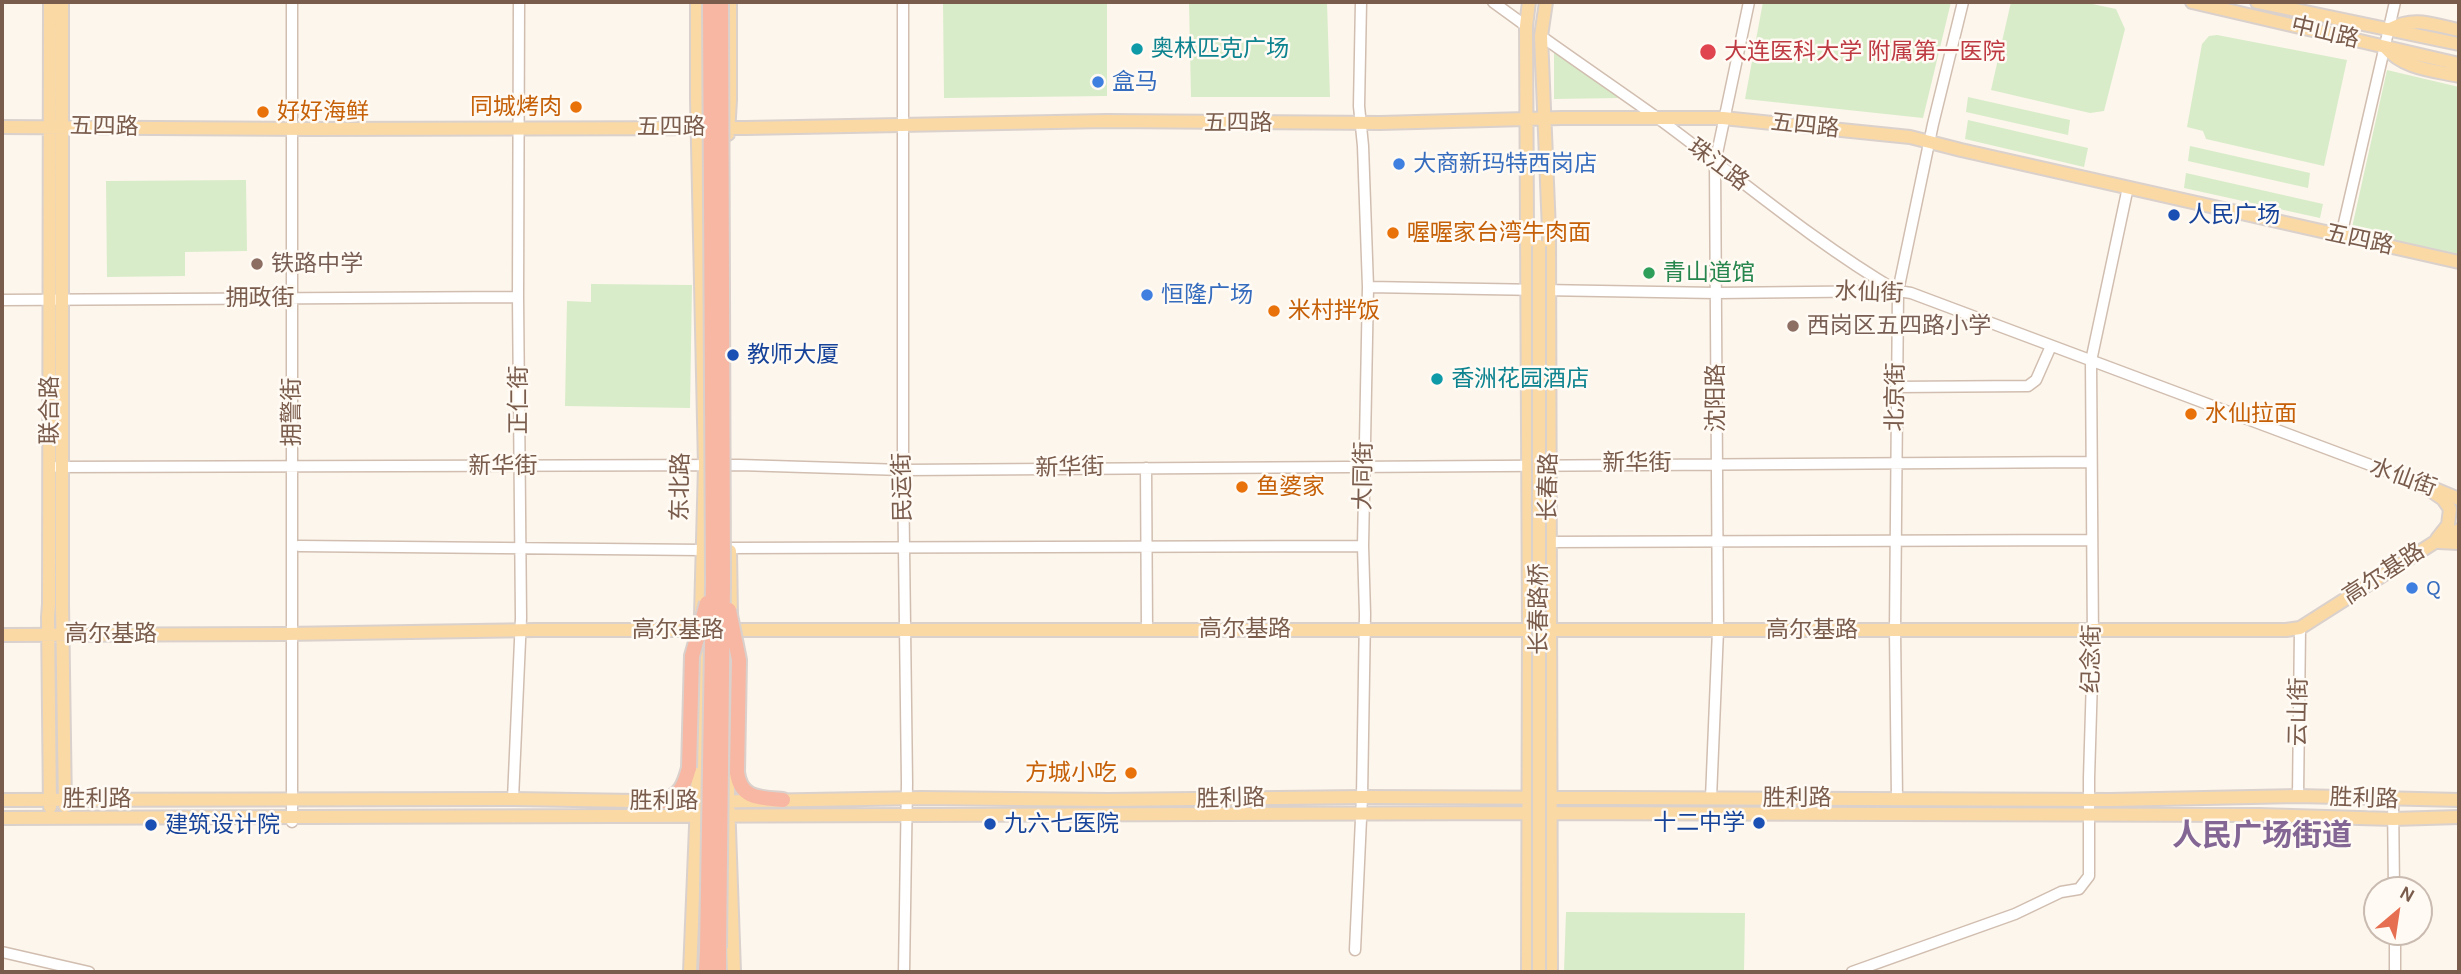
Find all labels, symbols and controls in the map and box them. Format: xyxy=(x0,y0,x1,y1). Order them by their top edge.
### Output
street label: 中山路 xyxy=(2288,12,2362,54)
place label: 奥林匹克广场 xyxy=(1151,35,1289,63)
place label: 大连医科大学 附属第一医院 xyxy=(1724,38,2005,66)
marker: 奥林匹克广场 xyxy=(1129,41,1145,57)
marker: 大连医科大学 附属第一医院 xyxy=(1698,42,1718,62)
place label: 盒马 xyxy=(1112,68,1158,96)
marker: 盒马 xyxy=(1090,74,1106,90)
place label: 同城烤肉 xyxy=(470,93,562,121)
place label: 好好海鲜 xyxy=(277,98,369,126)
marker: 同城烤肉 xyxy=(568,99,584,115)
marker: 好好海鲜 xyxy=(255,104,271,120)
street label: 五四路 xyxy=(1204,109,1272,137)
street label: 五四路 xyxy=(1769,109,1841,143)
street label: 五四路 xyxy=(69,113,139,141)
street label: 五四路 xyxy=(637,113,705,141)
street label: 珠江路 xyxy=(1682,133,1754,197)
place label: 大商新玛特西岗店 xyxy=(1413,150,1597,178)
marker: 大商新玛特西岗店 xyxy=(1391,156,1407,172)
place label: 人民广场 xyxy=(2188,201,2280,229)
marker: 人民广场 xyxy=(2166,207,2182,223)
place label: 喔喔家台湾牛肉面 xyxy=(1407,219,1591,247)
street label: 五四路 xyxy=(2322,219,2396,261)
marker: 喔喔家台湾牛肉面 xyxy=(1385,225,1401,241)
place label: 铁路中学 xyxy=(271,250,363,278)
marker: 铁路中学 xyxy=(249,256,265,272)
place label: 青山道馆 xyxy=(1663,259,1755,287)
marker: 青山道馆 xyxy=(1641,265,1657,281)
street label: 水仙街 xyxy=(1834,278,1904,308)
place label: 恒隆广场 xyxy=(1161,281,1253,309)
street label: 拥政街 xyxy=(226,284,294,312)
marker: 恒隆广场 xyxy=(1139,287,1155,303)
place label: 米村拌饭 xyxy=(1288,297,1380,325)
marker: 米村拌饭 xyxy=(1266,303,1282,319)
place label: 西岗区五四路小学 xyxy=(1807,312,1991,340)
marker: 西岗区五四路小学 xyxy=(1785,318,1801,334)
place label: 教师大厦 xyxy=(747,341,839,369)
marker: 教师大厦 xyxy=(725,347,741,363)
street label: 北京街 xyxy=(1882,362,1910,432)
street label: 沈阳路 xyxy=(1702,364,1730,432)
place label: 香洲花园酒店 xyxy=(1451,365,1589,393)
street label: 正仁街 xyxy=(505,366,533,434)
marker: 香洲花园酒店 xyxy=(1429,371,1445,387)
street label: 联合路 xyxy=(36,376,64,444)
street label: 拥警街 xyxy=(278,378,306,446)
place label: 水仙拉面 xyxy=(2205,400,2297,428)
marker: 水仙拉面 xyxy=(2183,406,2199,422)
street label: 大同街 xyxy=(1350,441,1378,511)
street label: 新华街 xyxy=(1603,449,1671,477)
street label: 新华街 xyxy=(469,452,537,480)
street label: 东北路 xyxy=(667,452,695,522)
street label: 民运街 xyxy=(889,452,917,522)
street label: 长春路 xyxy=(1535,452,1563,522)
street label: 水仙街 xyxy=(2366,453,2440,503)
street label: 新华街 xyxy=(1035,454,1105,482)
place label: 鱼婆家 xyxy=(1256,473,1325,501)
marker: 鱼婆家 xyxy=(1234,479,1250,495)
street label: 高尔基路 xyxy=(2338,537,2430,611)
street label: 长春路桥 xyxy=(1525,563,1553,655)
place label: Q xyxy=(2426,574,2441,602)
marker: Q xyxy=(2404,580,2420,596)
street label: 高尔基路 xyxy=(1199,615,1291,643)
street label: 高尔基路 xyxy=(632,616,724,644)
street label: 高尔基路 xyxy=(1766,616,1858,644)
street label: 高尔基路 xyxy=(65,620,157,648)
street label: 纪念街 xyxy=(2078,624,2106,694)
street label: 云山街 xyxy=(2285,677,2313,747)
place label: 方城小吃 xyxy=(1025,759,1117,787)
marker: 方城小吃 xyxy=(1123,765,1139,781)
street label: 胜利路 xyxy=(1763,784,1831,812)
street label: 胜利路 xyxy=(2329,784,2399,814)
street label: 胜利路 xyxy=(63,785,131,813)
street label: 胜利路 xyxy=(1196,785,1266,813)
street label: 胜利路 xyxy=(630,787,698,815)
place label: 十二中学 xyxy=(1653,809,1745,837)
place label: 九六七医院 xyxy=(1004,810,1119,838)
place label: 建筑设计院 xyxy=(165,811,280,839)
marker: 十二中学 xyxy=(1751,815,1767,831)
marker: 九六七医院 xyxy=(982,816,998,832)
marker: 建筑设计院 xyxy=(143,817,159,833)
district label: 人民广场街道 xyxy=(2172,818,2352,854)
north arrow xyxy=(2363,876,2433,946)
text: N xyxy=(2396,881,2419,907)

